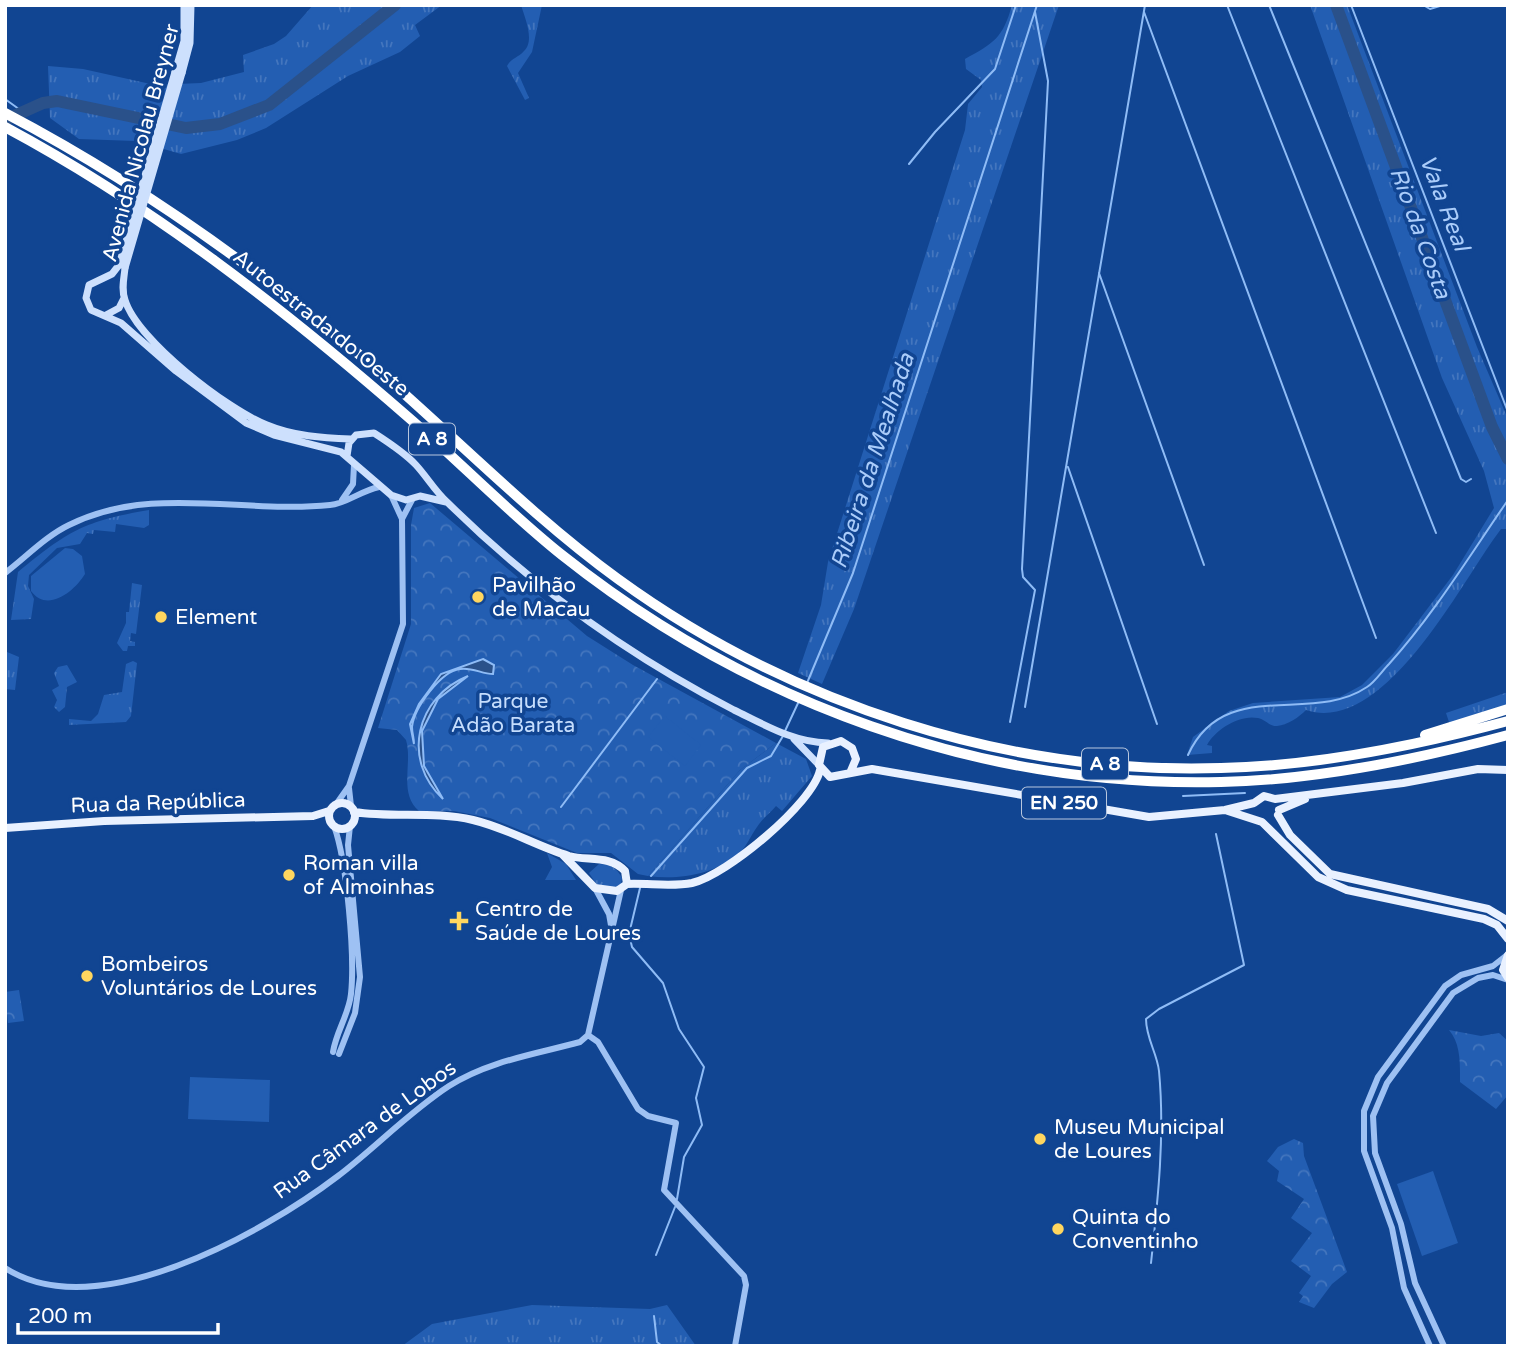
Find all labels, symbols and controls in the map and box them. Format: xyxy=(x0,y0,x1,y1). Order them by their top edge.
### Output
street label: Avenida Nicolau Breyner xyxy=(97,21,185,265)
water label: Vala Real xyxy=(1413,151,1476,257)
water label: Rio da Costa xyxy=(1383,163,1457,304)
street label: Autoestrada do Oeste xyxy=(228,244,414,402)
water label: Ribeira da Mealhada xyxy=(825,349,921,572)
road number: A 8 xyxy=(409,424,455,454)
place label: Pavilhão de Macau xyxy=(492,573,590,622)
marker: Pavilhão de Macau xyxy=(470,589,486,605)
place label: Element xyxy=(175,605,257,630)
marker: Element xyxy=(153,609,169,625)
park label: Parque Adão Barata xyxy=(451,689,575,738)
road number: A 8 xyxy=(1082,748,1128,779)
street label: Rua da República xyxy=(70,787,246,819)
road number: EN 250 xyxy=(1022,788,1106,818)
place label: Roman villa of Almoinhas xyxy=(303,851,435,900)
marker: Roman villa of Almoinhas xyxy=(281,867,297,883)
place label: Centro de Saúde de Loures xyxy=(475,897,641,946)
marker: Centro de Saúde de Loures xyxy=(449,911,469,931)
place label: Bombeiros Voluntários de Loures xyxy=(101,952,317,1001)
marker: Bombeiros Voluntários de Loures xyxy=(79,968,95,984)
street label: Rua Câmara de Lobos xyxy=(269,1055,461,1205)
place label: Museu Municipal de Loures xyxy=(1054,1115,1225,1164)
marker: Museu Municipal de Loures xyxy=(1032,1131,1048,1147)
place label: Quinta do Conventinho xyxy=(1072,1205,1199,1254)
marker: Quinta do Conventinho xyxy=(1050,1221,1066,1237)
scale bar xyxy=(18,1292,217,1336)
text: 200 m xyxy=(28,1304,92,1329)

